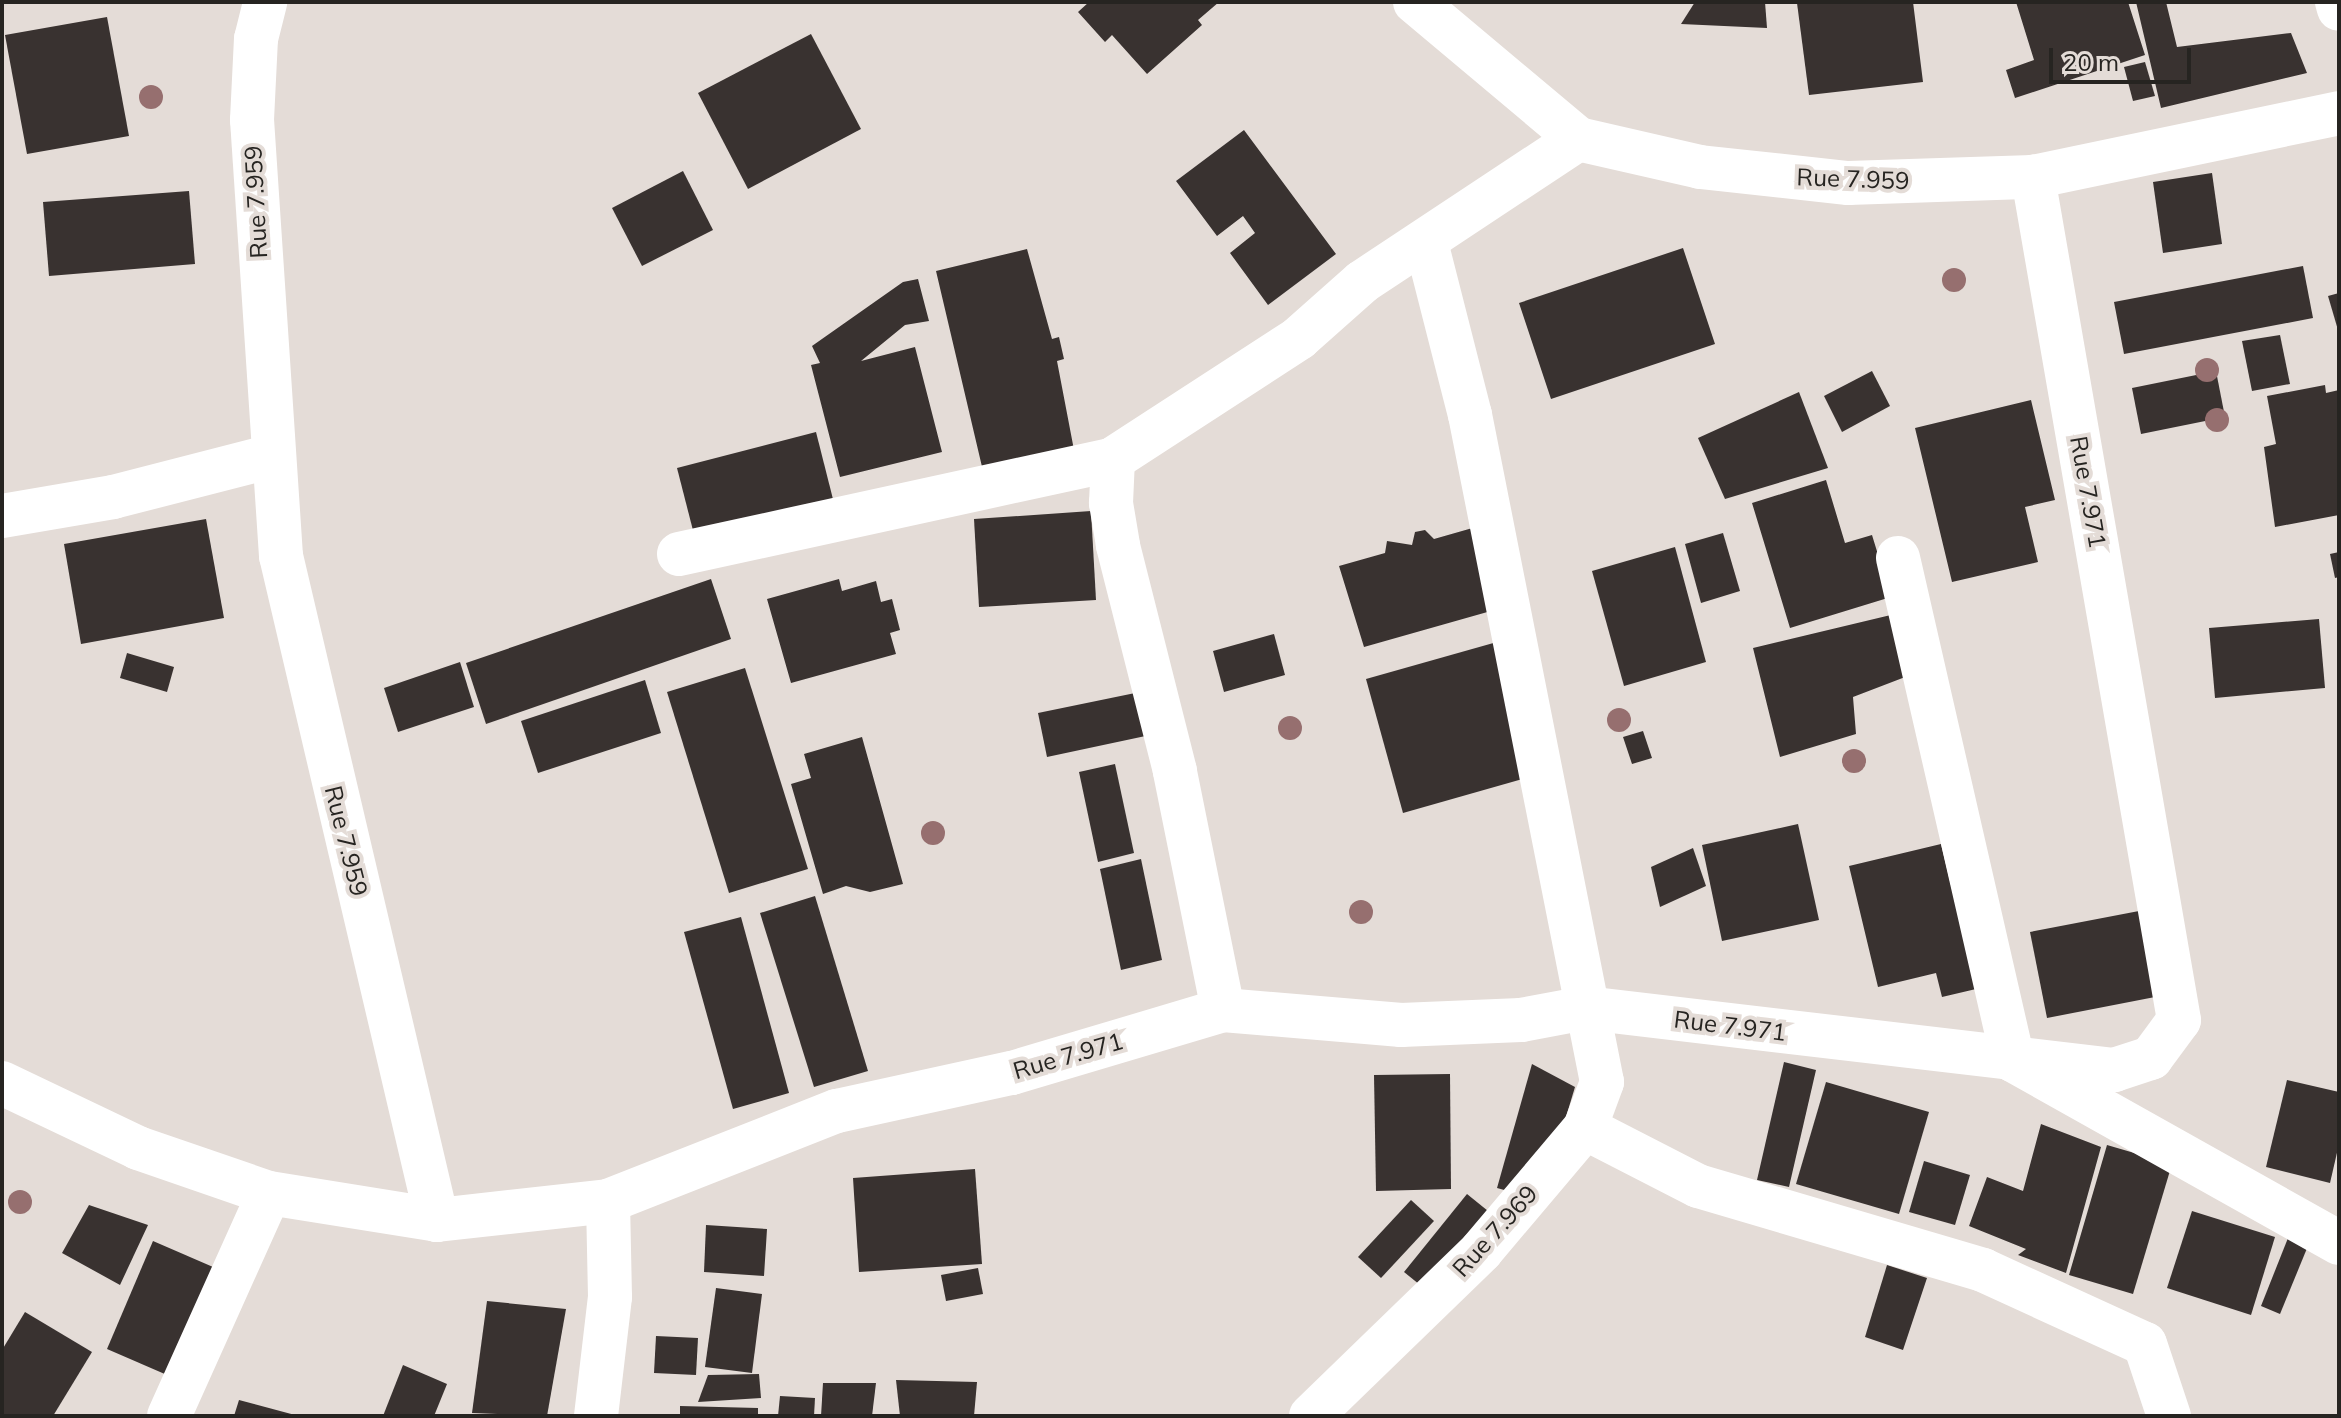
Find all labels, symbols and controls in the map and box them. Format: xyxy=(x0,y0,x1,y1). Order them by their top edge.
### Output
scale bar xyxy=(2053,32,2195,82)
text: 20 m xyxy=(2063,47,2119,77)
street label: Rue 7.959 xyxy=(239,145,273,259)
street label: Rue 7.959 xyxy=(1796,163,1910,195)
street label: Rue 7.971 xyxy=(2064,434,2112,550)
street label: Rue 7.959 xyxy=(318,783,374,899)
street label: Rue 7.971 xyxy=(1672,1005,1788,1047)
street label: Rue 7.971 xyxy=(1010,1027,1126,1085)
street label: Rue 7.969 xyxy=(1447,1179,1543,1283)

